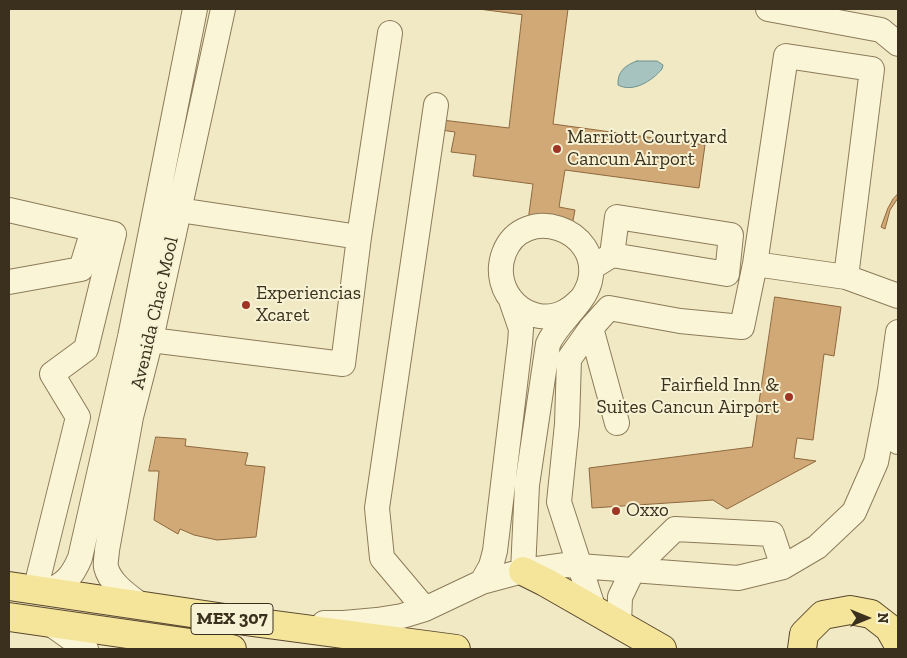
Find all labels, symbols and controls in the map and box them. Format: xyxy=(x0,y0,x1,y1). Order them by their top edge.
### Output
place label: Marriott Courtyard Cancun Airport xyxy=(567,127,727,171)
marker: Marriott Courtyard Cancun Airport xyxy=(551,143,563,155)
street label: Avenida Chac Mool xyxy=(126,234,184,392)
place label: Experiencias Xcaret xyxy=(256,283,361,327)
marker: Experiencias Xcaret xyxy=(240,299,252,311)
place label: Fairfield Inn & Suites Cancun Airport xyxy=(596,375,779,419)
marker: Fairfield Inn & Suites Cancun Airport xyxy=(783,391,795,403)
place label: Oxxo xyxy=(626,500,669,522)
marker: Oxxo xyxy=(610,505,622,517)
north arrow xyxy=(842,593,892,643)
road number: MEX 307 xyxy=(191,604,273,634)
text: N xyxy=(874,613,891,623)

